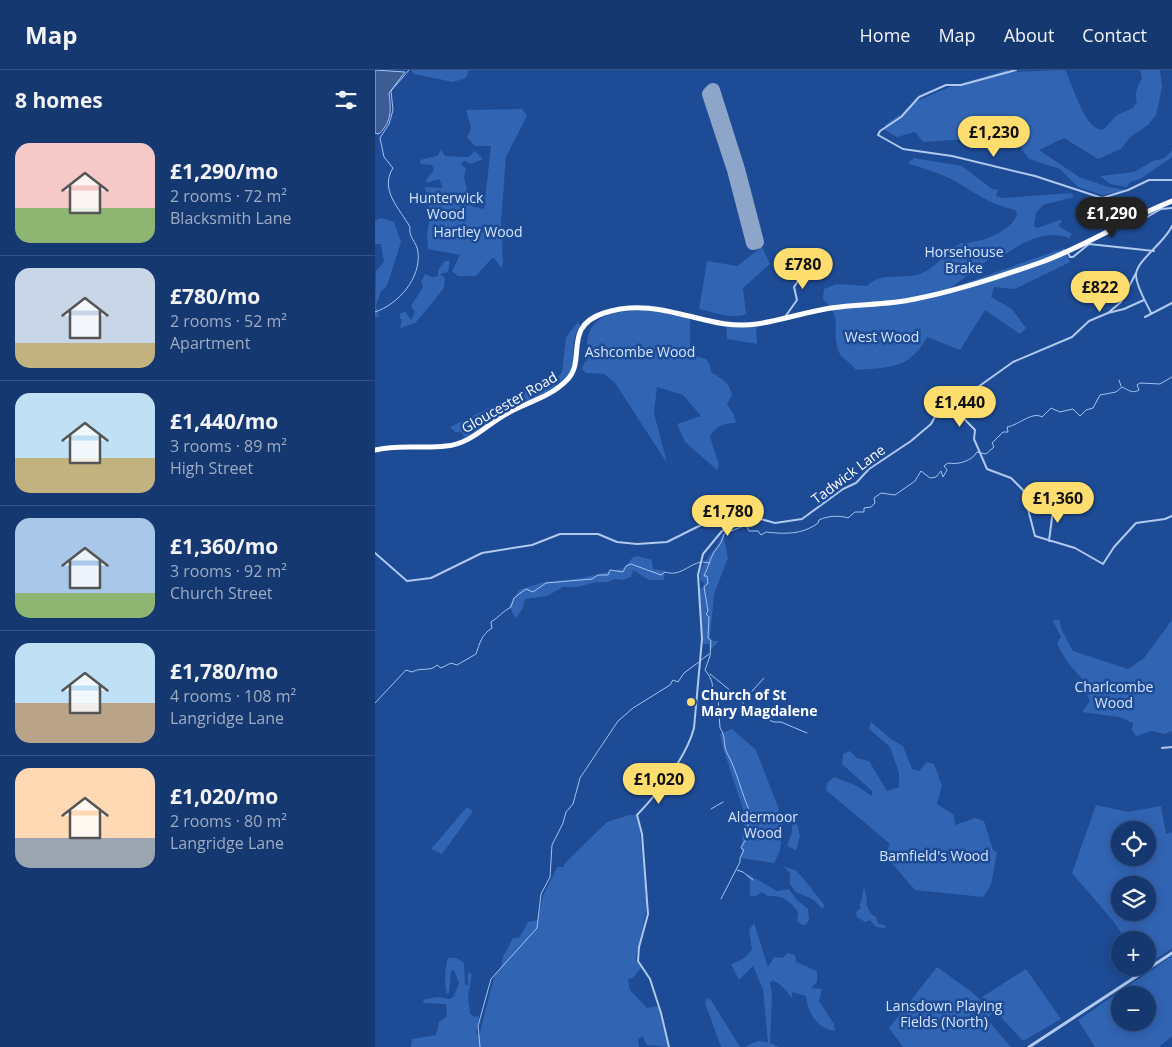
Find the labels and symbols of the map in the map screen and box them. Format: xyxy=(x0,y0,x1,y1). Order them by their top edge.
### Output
pin: £1,230 xyxy=(953,116,1035,158)
park label: Hunterwick Wood xyxy=(409,188,484,223)
pin: £1,290 xyxy=(1071,196,1153,239)
park label: Hartley Wood xyxy=(433,222,523,241)
park label: Horsehouse Brake xyxy=(924,242,1004,277)
pin: £780 xyxy=(773,248,833,290)
pin: £822 xyxy=(1070,270,1130,313)
park label: West Wood xyxy=(845,327,919,346)
park label: Ashcombe Wood xyxy=(585,342,695,361)
street label: Gloucester Road xyxy=(458,367,560,437)
pin: £1,440 xyxy=(919,386,1001,428)
street label: Tadwick Lane xyxy=(807,440,889,508)
pin: £1,360 xyxy=(1017,482,1099,524)
pin: £1,780 xyxy=(687,494,769,537)
park label: Charlcombe Wood xyxy=(1075,677,1154,712)
place label: Church of St Mary Magdalene xyxy=(701,685,818,720)
marker: Church of St Mary Magdalene xyxy=(685,696,697,708)
pin: £1,020 xyxy=(618,762,700,805)
park label: Aldermoor Wood xyxy=(728,807,798,842)
park label: Bamfield's Wood xyxy=(879,846,989,865)
park label: Lansdown Playing Fields (North) xyxy=(886,996,1003,1031)

